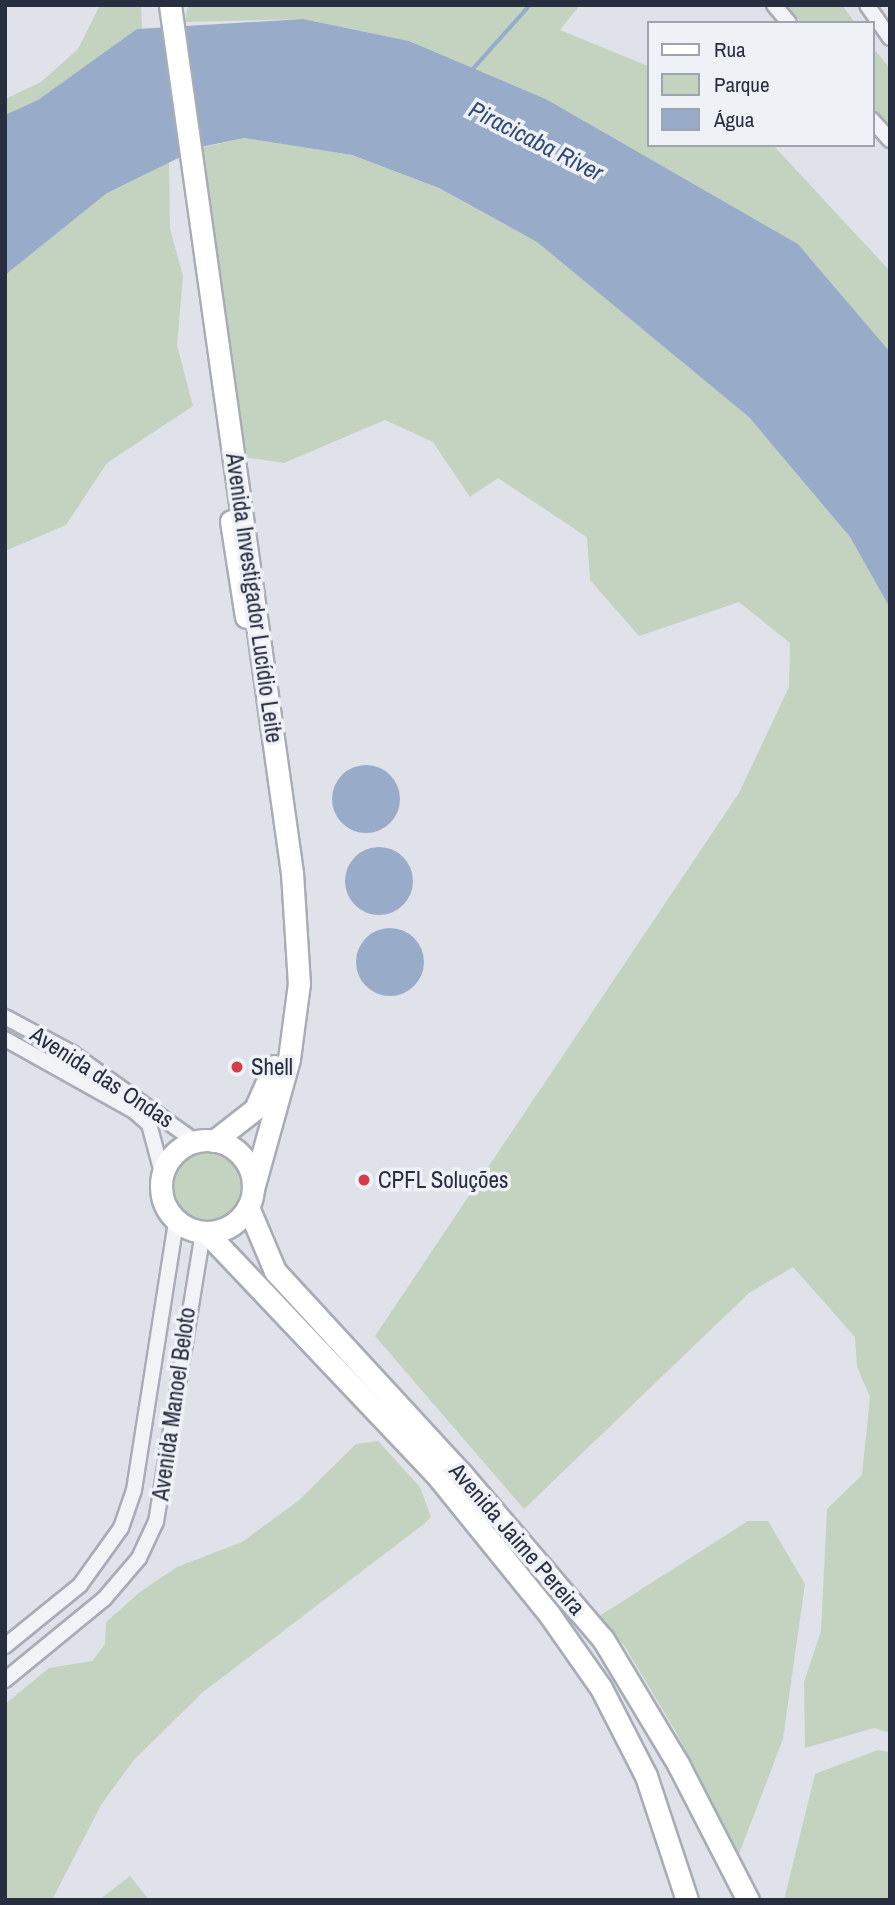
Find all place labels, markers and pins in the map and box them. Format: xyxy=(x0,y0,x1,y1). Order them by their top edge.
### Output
place label: Shell xyxy=(251,1053,293,1081)
marker: Shell xyxy=(229,1059,245,1075)
place label: CPFL Soluções xyxy=(378,1166,509,1194)
marker: CPFL Soluções xyxy=(356,1172,372,1188)

